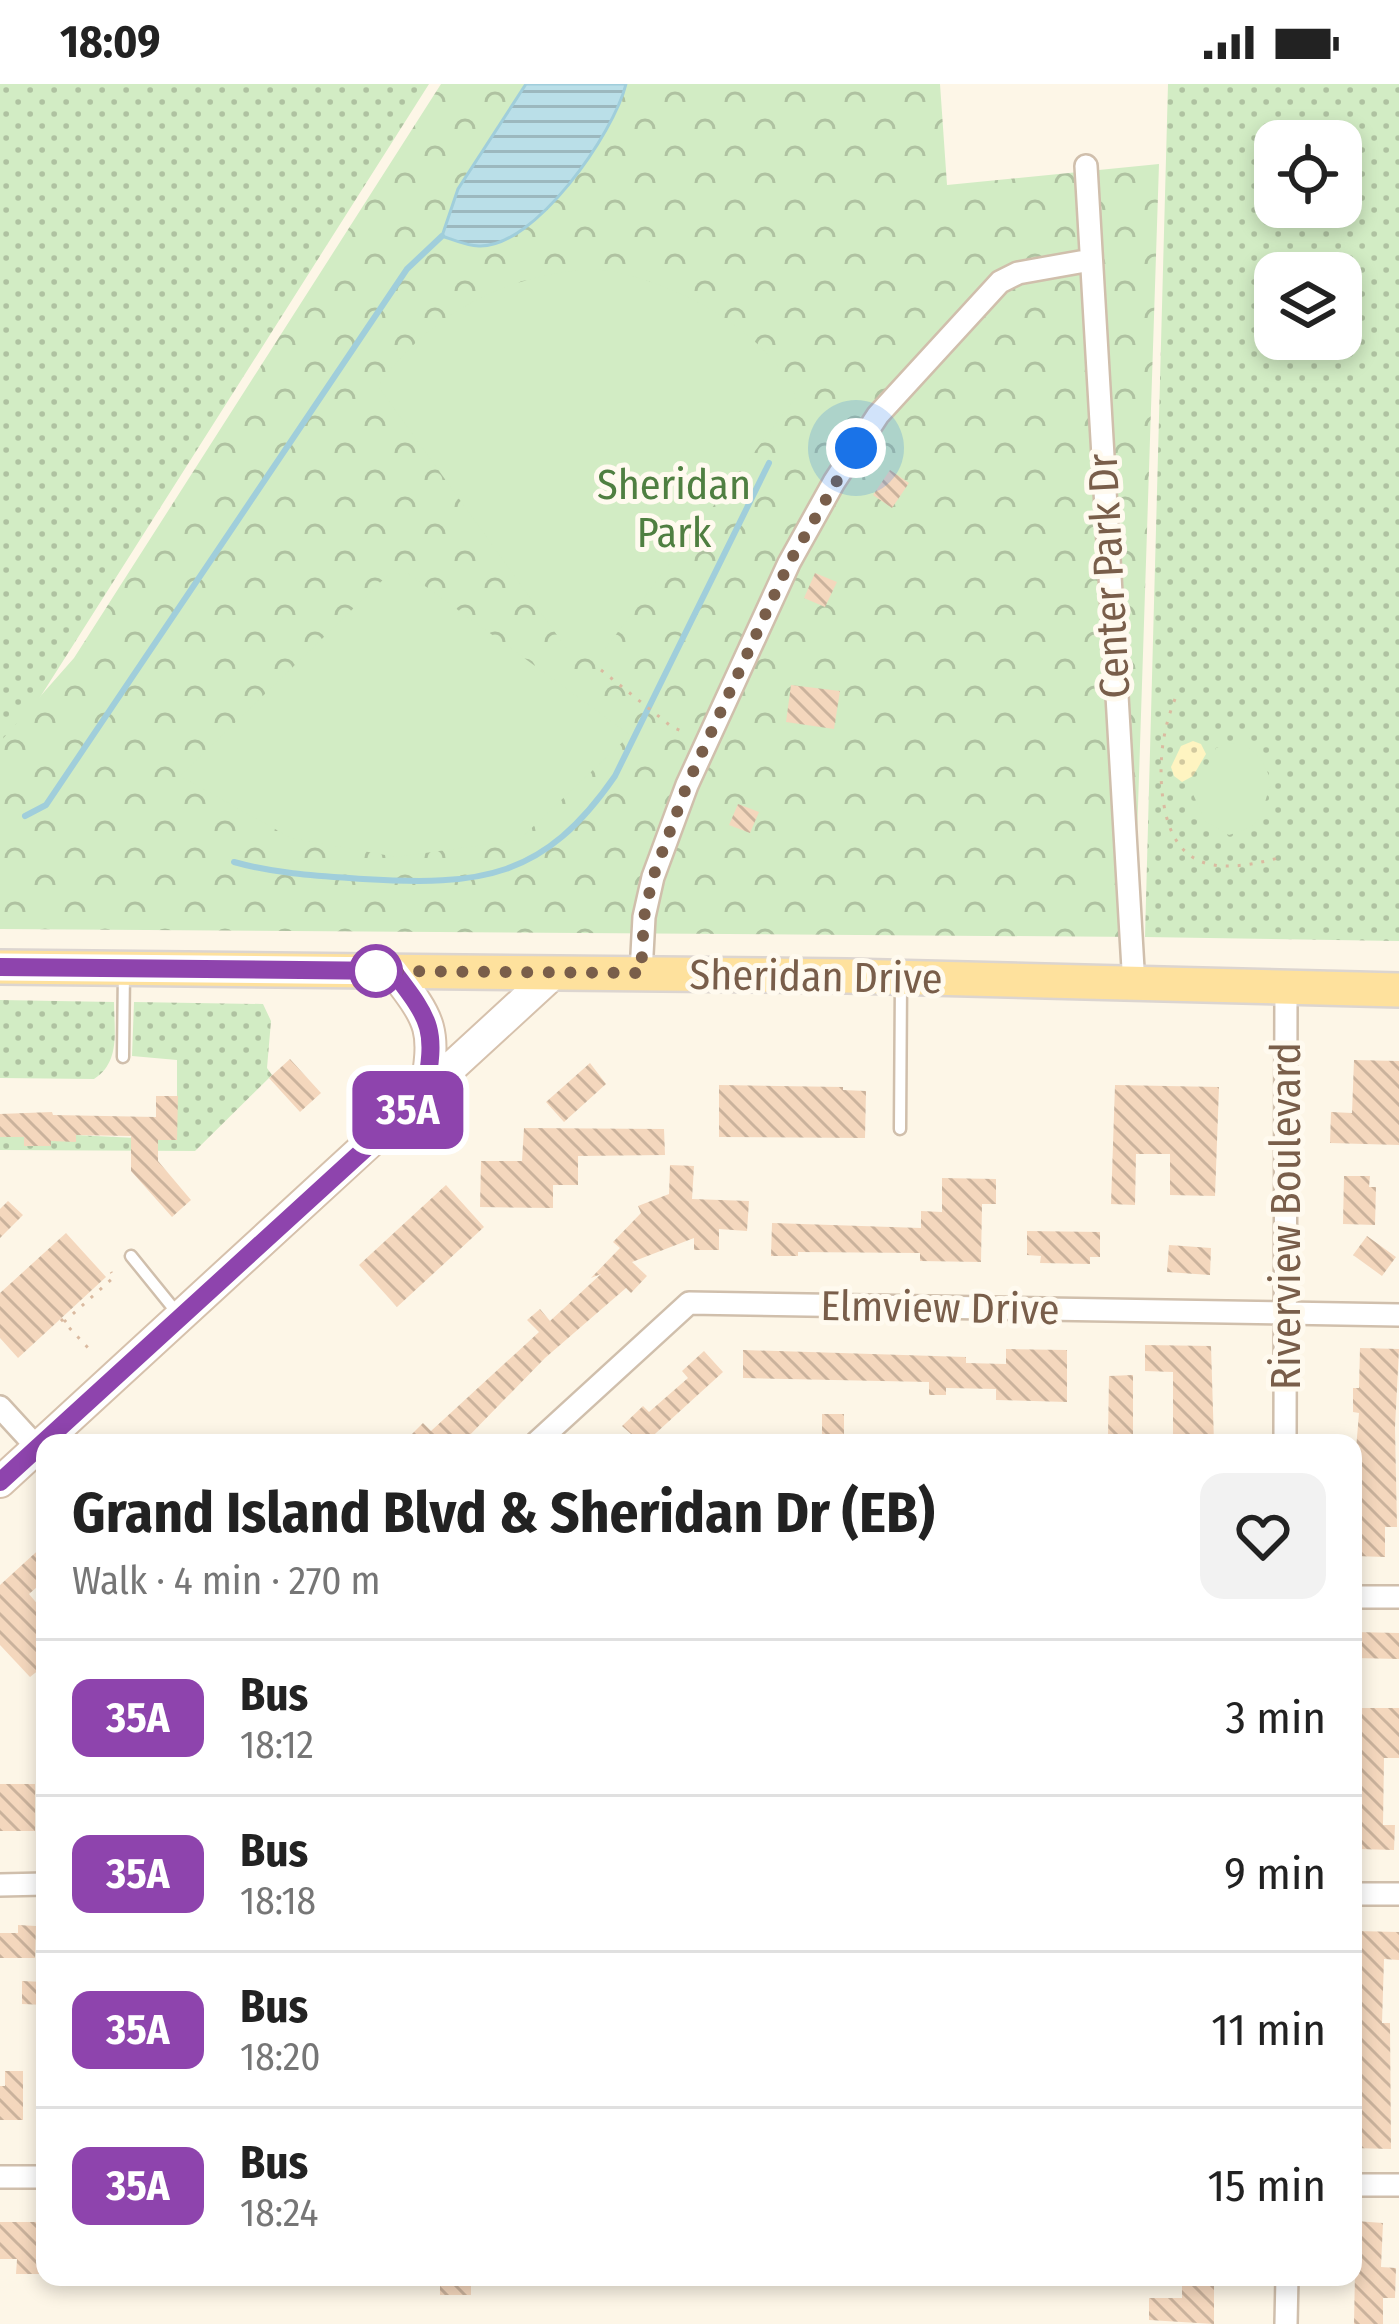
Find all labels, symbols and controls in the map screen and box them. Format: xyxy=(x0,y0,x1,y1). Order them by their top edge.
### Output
text: 18:09 xyxy=(60,15,161,69)
map controls xyxy=(1254,120,1362,360)
button: locate xyxy=(1254,120,1362,228)
button: layers xyxy=(1254,252,1362,360)
your location xyxy=(826,418,886,478)
street label: Center Park Dr xyxy=(1078,452,1140,700)
park label: Sheridan Park xyxy=(597,460,751,558)
unlabelled marker xyxy=(351,946,401,996)
street label: Sheridan Drive xyxy=(689,950,943,1004)
street label: Riverview Boulevard xyxy=(1261,1042,1311,1390)
line badge: 35A xyxy=(339,1071,477,1149)
text: 35A xyxy=(376,1085,440,1135)
street label: Elmview Drive xyxy=(820,1281,1060,1335)
button: heart xyxy=(1200,1473,1326,1599)
text: Grand Island Blvd & Sheridan Dr (EB) xyxy=(72,1479,935,1547)
text: Walk · 4 min · 270 m xyxy=(72,1558,381,1604)
text: Bus xyxy=(240,1668,308,1722)
text: 3 min xyxy=(1225,1691,1326,1745)
text: 35A xyxy=(106,1693,170,1743)
text: 18:12 xyxy=(240,1722,314,1768)
text: Bus xyxy=(240,1824,308,1878)
text: 9 min xyxy=(1224,1847,1326,1901)
text: 35A xyxy=(106,1849,170,1899)
text: 18:18 xyxy=(240,1878,316,1924)
text: Bus xyxy=(240,1980,308,2034)
text: 11 min xyxy=(1211,2003,1326,2057)
text: 35A xyxy=(106,2005,170,2055)
text: 18:20 xyxy=(240,2034,321,2080)
text: Bus xyxy=(240,2136,308,2190)
text: 15 min xyxy=(1208,2159,1326,2213)
text: 35A xyxy=(106,2161,170,2211)
text: 18:24 xyxy=(240,2190,318,2236)

